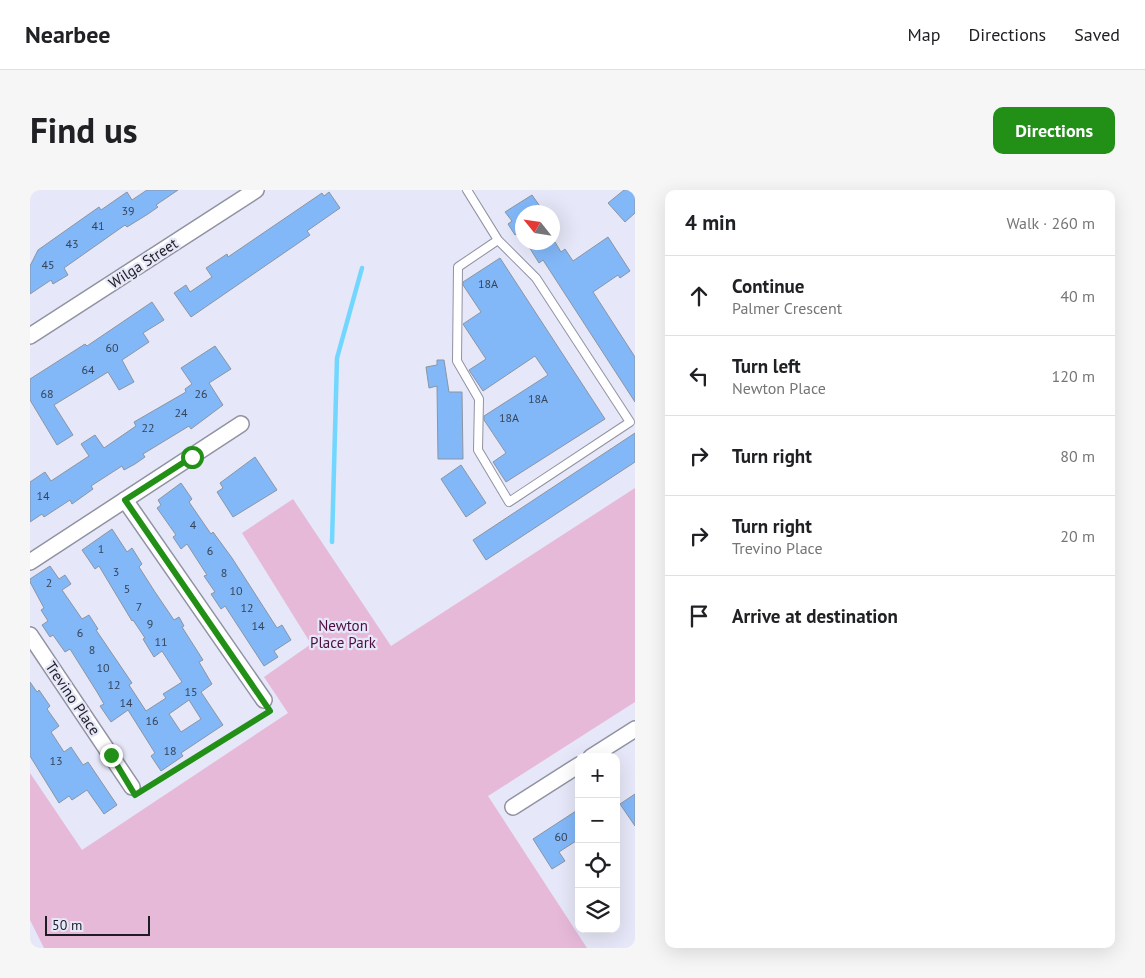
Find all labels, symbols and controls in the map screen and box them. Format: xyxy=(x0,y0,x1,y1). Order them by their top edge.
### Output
text: Nearbee xyxy=(25,19,110,50)
text: Map xyxy=(908,23,940,46)
text: Directions xyxy=(968,23,1046,46)
text: Saved xyxy=(1074,23,1120,46)
text: Find us xyxy=(30,107,138,153)
button: Directions xyxy=(993,107,1115,154)
house number: 39 xyxy=(121,203,135,218)
north arrow xyxy=(515,205,560,250)
text: 4 min xyxy=(685,209,736,236)
text: Walk · 260 m xyxy=(1006,213,1095,233)
house number: 41 xyxy=(91,218,105,233)
street label: Wilga Street xyxy=(105,234,181,292)
house number: 43 xyxy=(65,236,79,251)
house number: 45 xyxy=(41,257,55,272)
text: Continue xyxy=(732,274,804,298)
house number: 18A xyxy=(478,276,498,291)
icon: ahead xyxy=(685,282,713,310)
text: 40 m xyxy=(1060,286,1095,306)
text: Palmer Crescent xyxy=(732,298,842,318)
house number: 60 xyxy=(105,340,119,355)
text: Turn left xyxy=(732,354,801,378)
house number: 64 xyxy=(81,362,95,377)
icon: left xyxy=(685,362,713,390)
text: 120 m xyxy=(1052,366,1095,386)
text: Newton Place xyxy=(732,378,826,398)
house number: 68 xyxy=(40,386,54,401)
house number: 26 xyxy=(194,386,208,401)
house number: 18A xyxy=(528,391,548,406)
house number: 24 xyxy=(174,405,188,420)
house number: 18A xyxy=(499,410,519,425)
house number: 22 xyxy=(141,420,155,435)
icon: right xyxy=(685,442,713,470)
text: Turn right xyxy=(732,444,812,468)
route start xyxy=(181,446,204,469)
text: 80 m xyxy=(1060,446,1095,466)
house number: 14 xyxy=(36,488,50,503)
text: Turn right xyxy=(732,514,812,538)
house number: 4 xyxy=(190,517,197,532)
icon: right xyxy=(685,522,713,550)
text: 20 m xyxy=(1060,526,1095,546)
text: Trevino Place xyxy=(732,538,823,558)
house number: 1 xyxy=(98,541,104,556)
house number: 6 xyxy=(207,543,213,558)
house number: 3 xyxy=(113,564,119,579)
house number: 8 xyxy=(221,565,227,580)
house number: 2 xyxy=(46,575,52,590)
house number: 5 xyxy=(124,581,130,596)
house number: 10 xyxy=(229,583,243,598)
house number: 7 xyxy=(136,599,142,614)
house number: 12 xyxy=(240,600,254,615)
icon: arrive xyxy=(685,602,713,630)
text: Arrive at destination xyxy=(732,604,898,628)
house number: 9 xyxy=(147,616,153,631)
park label: Newton Place Park xyxy=(310,616,377,652)
house number: 14 xyxy=(251,618,265,633)
house number: 6 xyxy=(77,625,83,640)
house number: 11 xyxy=(154,634,168,649)
house number: 8 xyxy=(89,642,95,657)
street label: Trevino Place xyxy=(41,657,105,739)
house number: 10 xyxy=(96,660,110,675)
house number: 12 xyxy=(107,677,121,692)
house number: 15 xyxy=(184,684,198,699)
house number: 14 xyxy=(119,695,133,710)
house number: 16 xyxy=(145,713,159,728)
house number: 18 xyxy=(163,743,177,758)
route end xyxy=(100,744,123,767)
house number: 13 xyxy=(49,753,63,768)
map controls xyxy=(575,753,620,933)
button: + xyxy=(575,753,620,798)
button: − xyxy=(575,798,620,843)
house number: 60 xyxy=(554,829,568,844)
button: locate xyxy=(575,843,620,888)
button: layers xyxy=(575,888,620,933)
scale bar xyxy=(45,913,150,936)
text: 50 m xyxy=(52,916,82,934)

